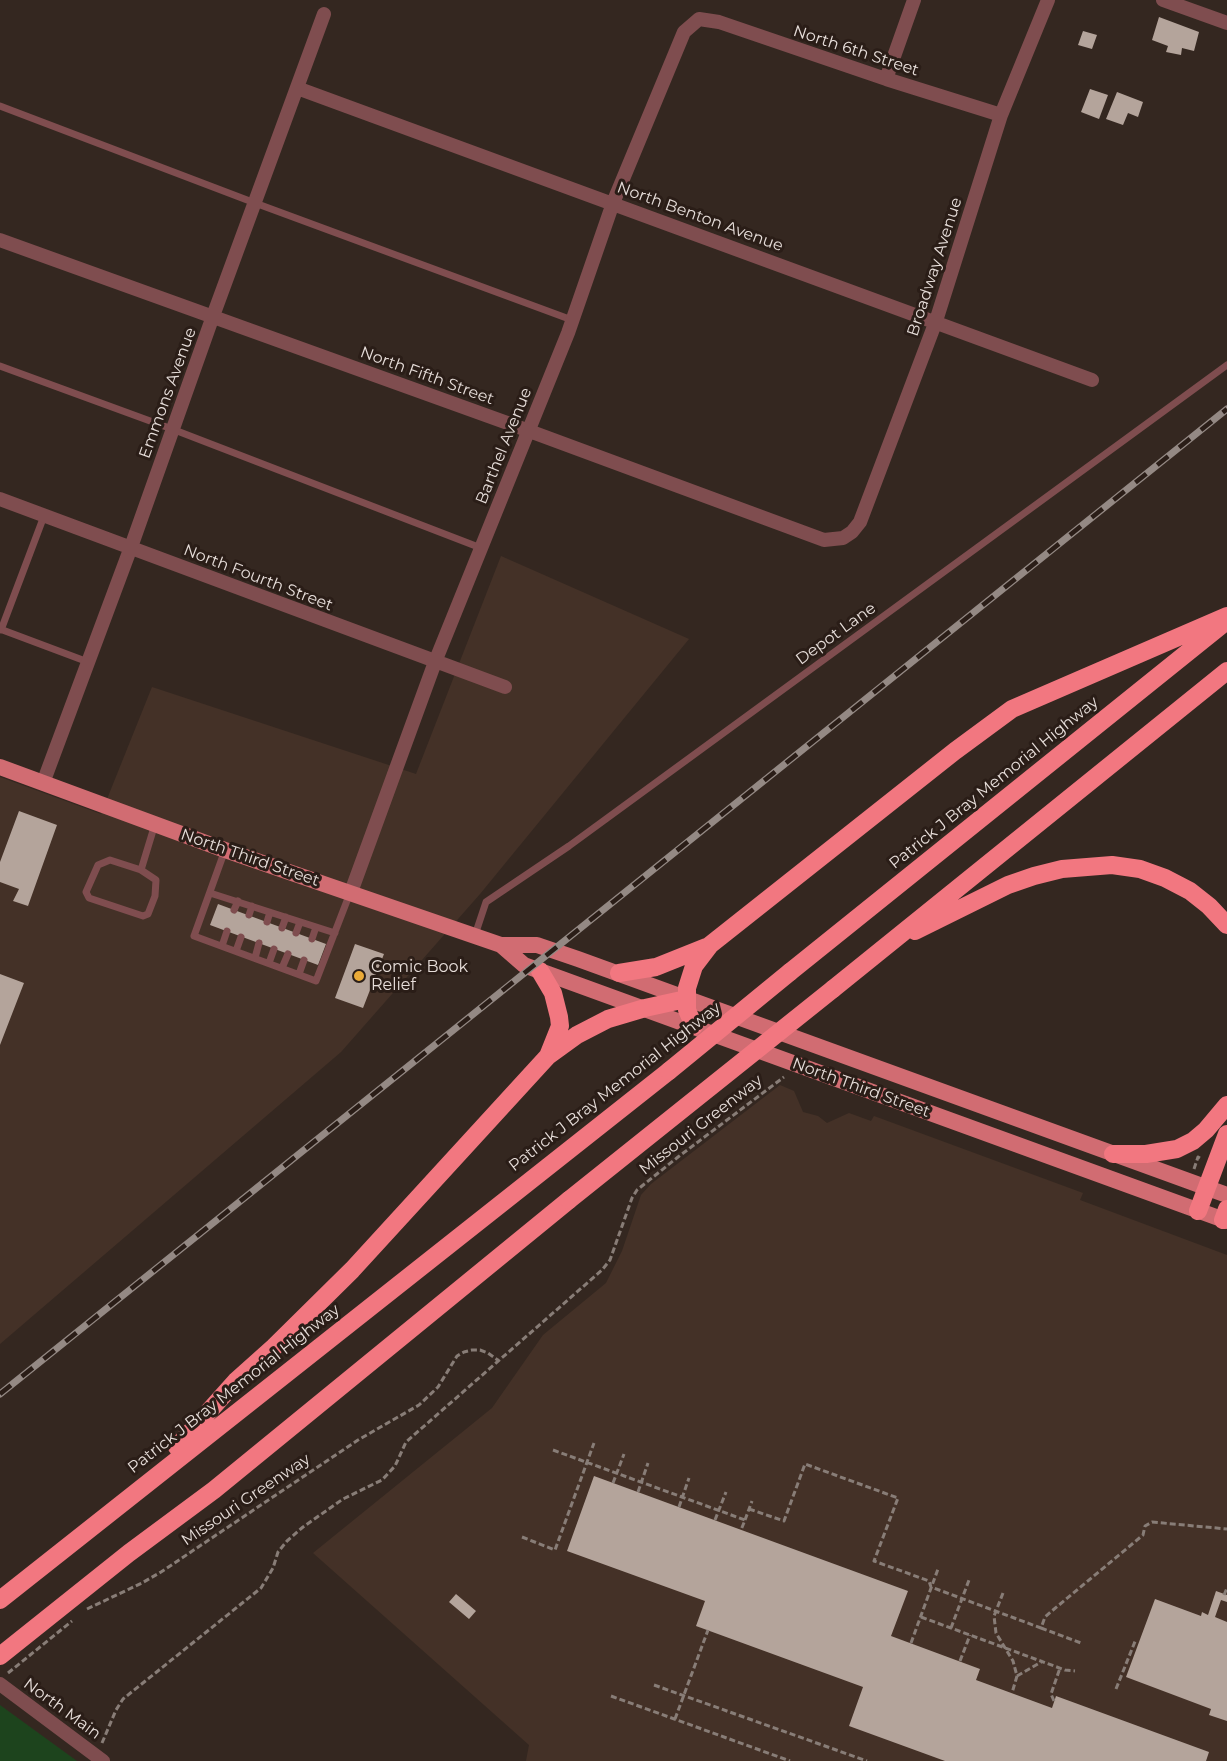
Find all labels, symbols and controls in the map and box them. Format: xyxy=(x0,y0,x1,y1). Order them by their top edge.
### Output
street label: North 6th Street xyxy=(791,22,921,80)
street label: North Benton Avenue xyxy=(614,178,786,256)
street label: Broadway Avenue xyxy=(904,195,966,339)
street label: Emmons Avenue xyxy=(135,325,201,461)
street label: North Fifth Street xyxy=(358,343,496,409)
street label: Barthel Avenue xyxy=(472,385,536,507)
street label: North Fourth Street xyxy=(181,541,335,615)
street label: Depot Lane xyxy=(792,599,880,669)
street label: Patrick J Bray Memorial Highway xyxy=(886,693,1102,873)
street label: North Third Street xyxy=(178,825,322,891)
place label: Comic Book Relief xyxy=(371,957,468,995)
marker: Comic Book Relief xyxy=(352,969,366,983)
street label: Patrick J Bray Memorial Highway xyxy=(505,998,725,1176)
street label: North Third Street xyxy=(790,1054,932,1122)
street label: Missouri Greenway xyxy=(636,1071,766,1179)
street label: Patrick J Bray Memorial Highway xyxy=(124,1300,344,1478)
street label: Missouri Greenway xyxy=(178,1450,314,1550)
street label: North Main xyxy=(20,1674,104,1744)

